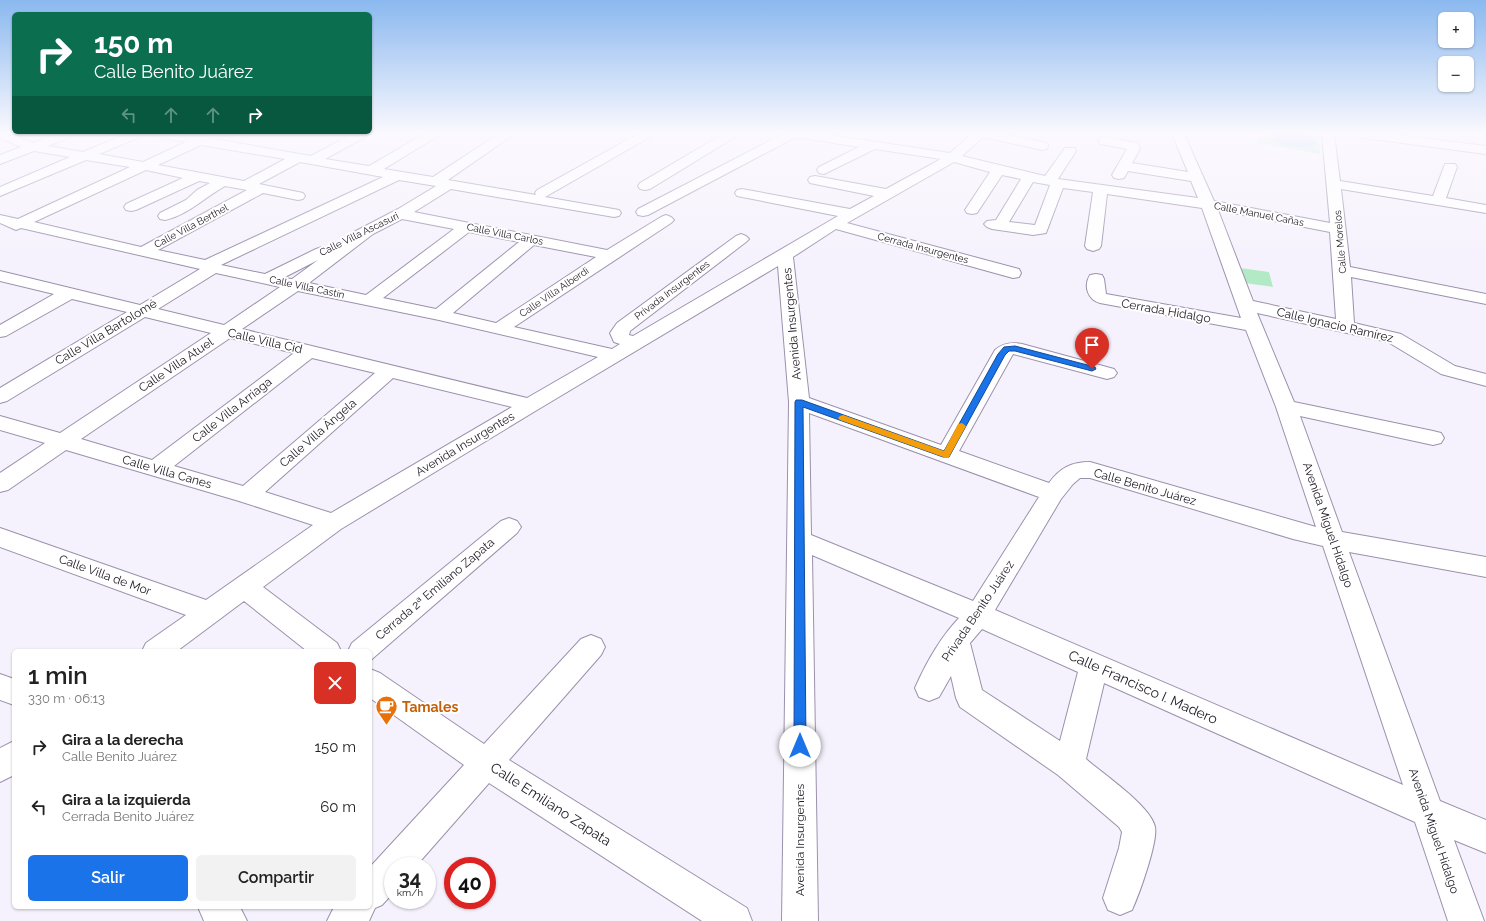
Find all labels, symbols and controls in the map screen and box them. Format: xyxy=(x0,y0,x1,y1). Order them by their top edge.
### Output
map controls xyxy=(1438,12,1474,92)
button: + xyxy=(1438,12,1474,48)
text: 150 m xyxy=(94,27,173,60)
icon: right xyxy=(28,28,80,80)
button: − xyxy=(1438,56,1474,92)
text: Calle Benito Juárez xyxy=(94,61,253,82)
icon: left xyxy=(118,104,140,126)
icon: ahead xyxy=(160,104,182,126)
icon: ahead xyxy=(202,104,224,126)
icon: right xyxy=(244,104,266,126)
street label: Calle Manuel Cañas xyxy=(1213,200,1305,228)
street label: Calle Villa Berthel xyxy=(152,202,230,250)
street label: Calle Villa Ascasuri xyxy=(318,210,400,258)
street label: Calle Morelos xyxy=(1332,210,1348,274)
street label: Calle Villa Carlos xyxy=(466,221,544,247)
street label: Cerrada Insurgentes xyxy=(876,231,970,265)
street label: Privada Insurgentes xyxy=(632,258,712,322)
street label: Calle Villa Alberdi xyxy=(517,265,591,319)
street label: Avenida Insurgentes xyxy=(780,267,804,381)
street label: Calle Villa Castín xyxy=(268,274,346,300)
street label: Calle Villa Bartolomé xyxy=(53,296,159,368)
street label: Cerrada Hidalgo xyxy=(1120,296,1212,326)
street label: Calle Ignacio Ramírez xyxy=(1275,305,1395,345)
street label: Calle Villa Cid xyxy=(226,326,304,356)
pin xyxy=(1075,328,1109,369)
icon: arrive xyxy=(1081,334,1103,356)
street label: Calle Villa Atuel xyxy=(136,335,217,395)
street label: Calle Villa Arriaga xyxy=(189,375,275,445)
street label: Calle Villa Ángela xyxy=(277,396,359,470)
street label: Avenida Insurgentes xyxy=(413,409,517,479)
street label: Calle Villa Canes xyxy=(121,453,214,492)
street label: Avenida Miguel Hidalgo xyxy=(1300,461,1356,589)
street label: Calle Benito Juárez xyxy=(1092,466,1198,508)
street label: Cerrada 2ª Emiliano Zapata xyxy=(373,535,497,643)
street label: Calle Villa de Mor xyxy=(57,552,154,598)
street label: Privada Benito Juárez xyxy=(939,558,1017,664)
street label: Calle Francisco I. Madero xyxy=(1066,647,1220,727)
text: 1 min xyxy=(28,661,88,690)
button: close xyxy=(314,662,356,704)
text: 330 m · 06:13 xyxy=(28,691,105,706)
cafe icon: Tamales xyxy=(373,694,399,727)
place label: Tamales xyxy=(402,699,458,715)
position arrow xyxy=(779,725,821,767)
text: Gira a la derecha xyxy=(62,731,183,749)
icon: right xyxy=(28,736,50,758)
text: 150 m xyxy=(315,738,356,756)
text: Calle Benito Juárez xyxy=(62,749,177,764)
street label: Calle Emiliano Zapata xyxy=(488,759,614,849)
street label: Avenida Miguel Hidalgo xyxy=(1406,767,1462,895)
street label: Avenida Insurgentes xyxy=(793,783,807,896)
text: Gira a la izquierda xyxy=(62,791,191,809)
icon: left xyxy=(28,796,50,818)
text: 60 m xyxy=(320,798,356,816)
text: Cerrada Benito Juárez xyxy=(62,809,194,824)
button: Salir xyxy=(28,855,188,901)
button: Compartir xyxy=(196,855,356,901)
speed limit sign: 40 xyxy=(444,857,496,909)
text: 34 xyxy=(399,866,421,890)
text: km/h xyxy=(397,887,423,898)

